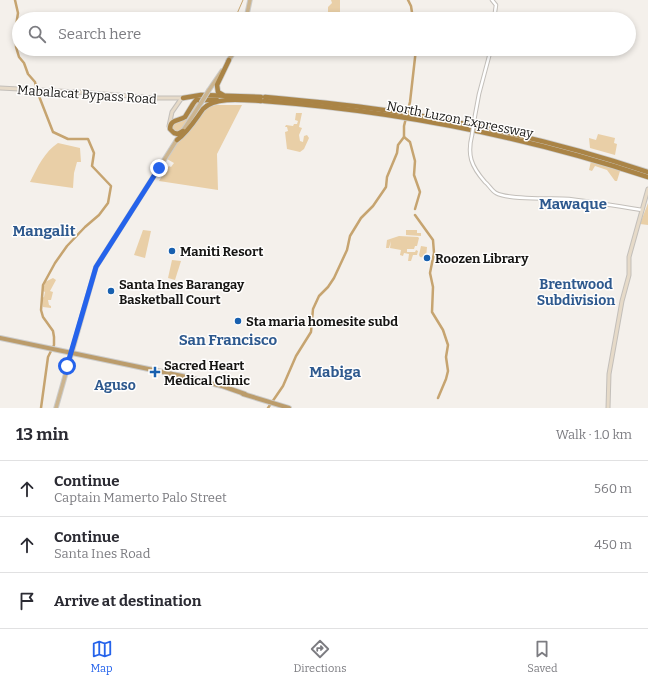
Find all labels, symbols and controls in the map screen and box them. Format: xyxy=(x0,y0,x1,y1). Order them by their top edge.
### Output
search box xyxy=(12,12,636,56)
icon: search xyxy=(26,23,48,45)
text: Search here xyxy=(58,25,141,43)
street label: Mabalacat Bypass Road xyxy=(17,82,158,107)
street label: North Luzon Expressway xyxy=(385,98,535,141)
route end xyxy=(150,159,168,177)
district label: Mawaque xyxy=(539,195,607,213)
district label: Mangalit xyxy=(12,222,76,240)
place label: Maniti Resort xyxy=(180,244,263,259)
marker: Maniti Resort xyxy=(167,246,177,256)
place label: Roozen Library xyxy=(435,251,529,266)
marker: Roozen Library xyxy=(422,253,432,263)
district label: Brentwood Subdivision xyxy=(537,276,615,309)
place label: Santa Ines Barangay Basketball Court xyxy=(119,277,245,307)
marker: Santa Ines Barangay Basketball Court xyxy=(106,286,116,296)
place label: Sta maria homesite subd xyxy=(246,314,398,329)
marker: Sta maria homesite subd xyxy=(233,316,243,326)
district label: San Francisco xyxy=(179,331,278,349)
route start xyxy=(58,357,76,375)
place label: Sacred Heart Medical Clinic xyxy=(164,358,250,388)
district label: Mabiga xyxy=(309,363,361,381)
marker: Sacred Heart Medical Clinic xyxy=(149,366,161,378)
district label: Aguso xyxy=(94,377,136,394)
text: 13 min xyxy=(16,424,69,445)
text: Walk · 1.0 km xyxy=(556,427,632,442)
text: Continue xyxy=(54,472,120,490)
icon: ahead xyxy=(16,478,38,500)
text: 560 m xyxy=(594,481,632,496)
text: Captain Mamerto Palo Street xyxy=(54,490,227,505)
text: Continue xyxy=(54,528,120,546)
icon: ahead xyxy=(16,534,38,556)
text: 450 m xyxy=(594,537,632,552)
text: Santa Ines Road xyxy=(54,546,150,561)
icon: arrive xyxy=(16,590,38,612)
text: Arrive at destination xyxy=(54,592,201,610)
tab: Map xyxy=(90,638,113,675)
tab: Directions xyxy=(294,638,346,675)
tab: Saved xyxy=(527,638,558,675)

